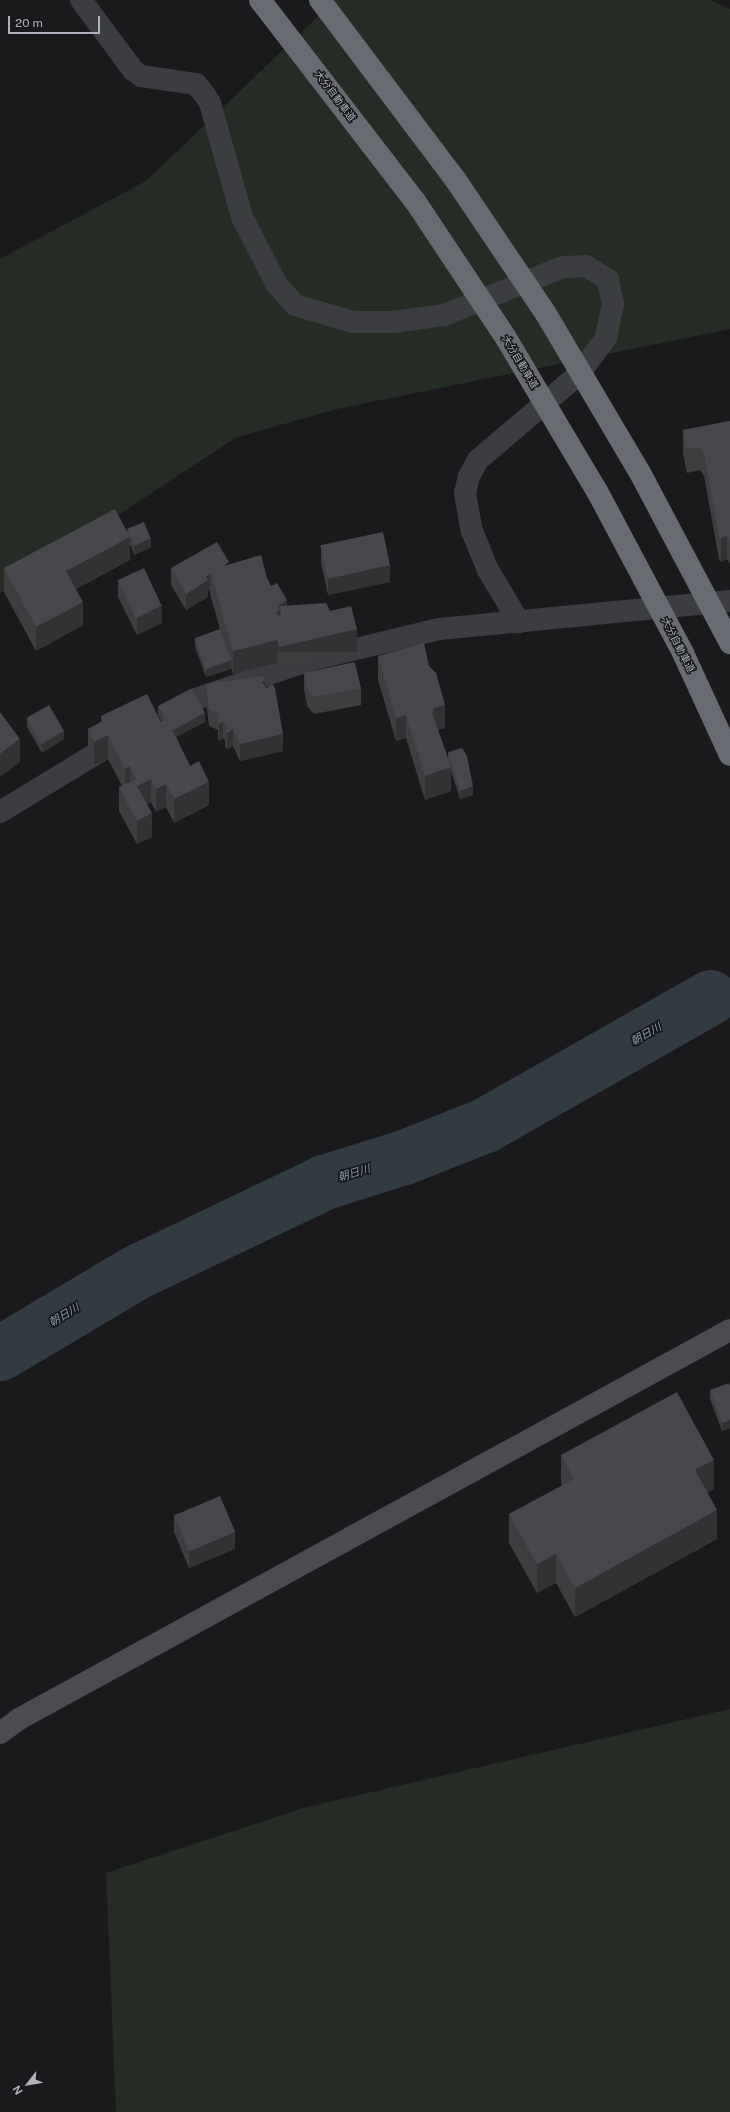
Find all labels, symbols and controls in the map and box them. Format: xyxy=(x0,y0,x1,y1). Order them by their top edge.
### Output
scale bar xyxy=(10,8,102,34)
text: 20 m xyxy=(15,16,43,30)
street label: 大分自動車道 xyxy=(312,68,358,124)
street label: 大分自動車道 xyxy=(499,333,541,391)
street label: 大分自動車道 xyxy=(659,616,697,674)
water label: 朝日川 xyxy=(628,1020,664,1048)
water label: 朝日川 xyxy=(336,1162,372,1184)
water label: 朝日川 xyxy=(46,1301,82,1329)
north arrow xyxy=(8,2064,48,2104)
text: N xyxy=(10,2083,25,2097)

